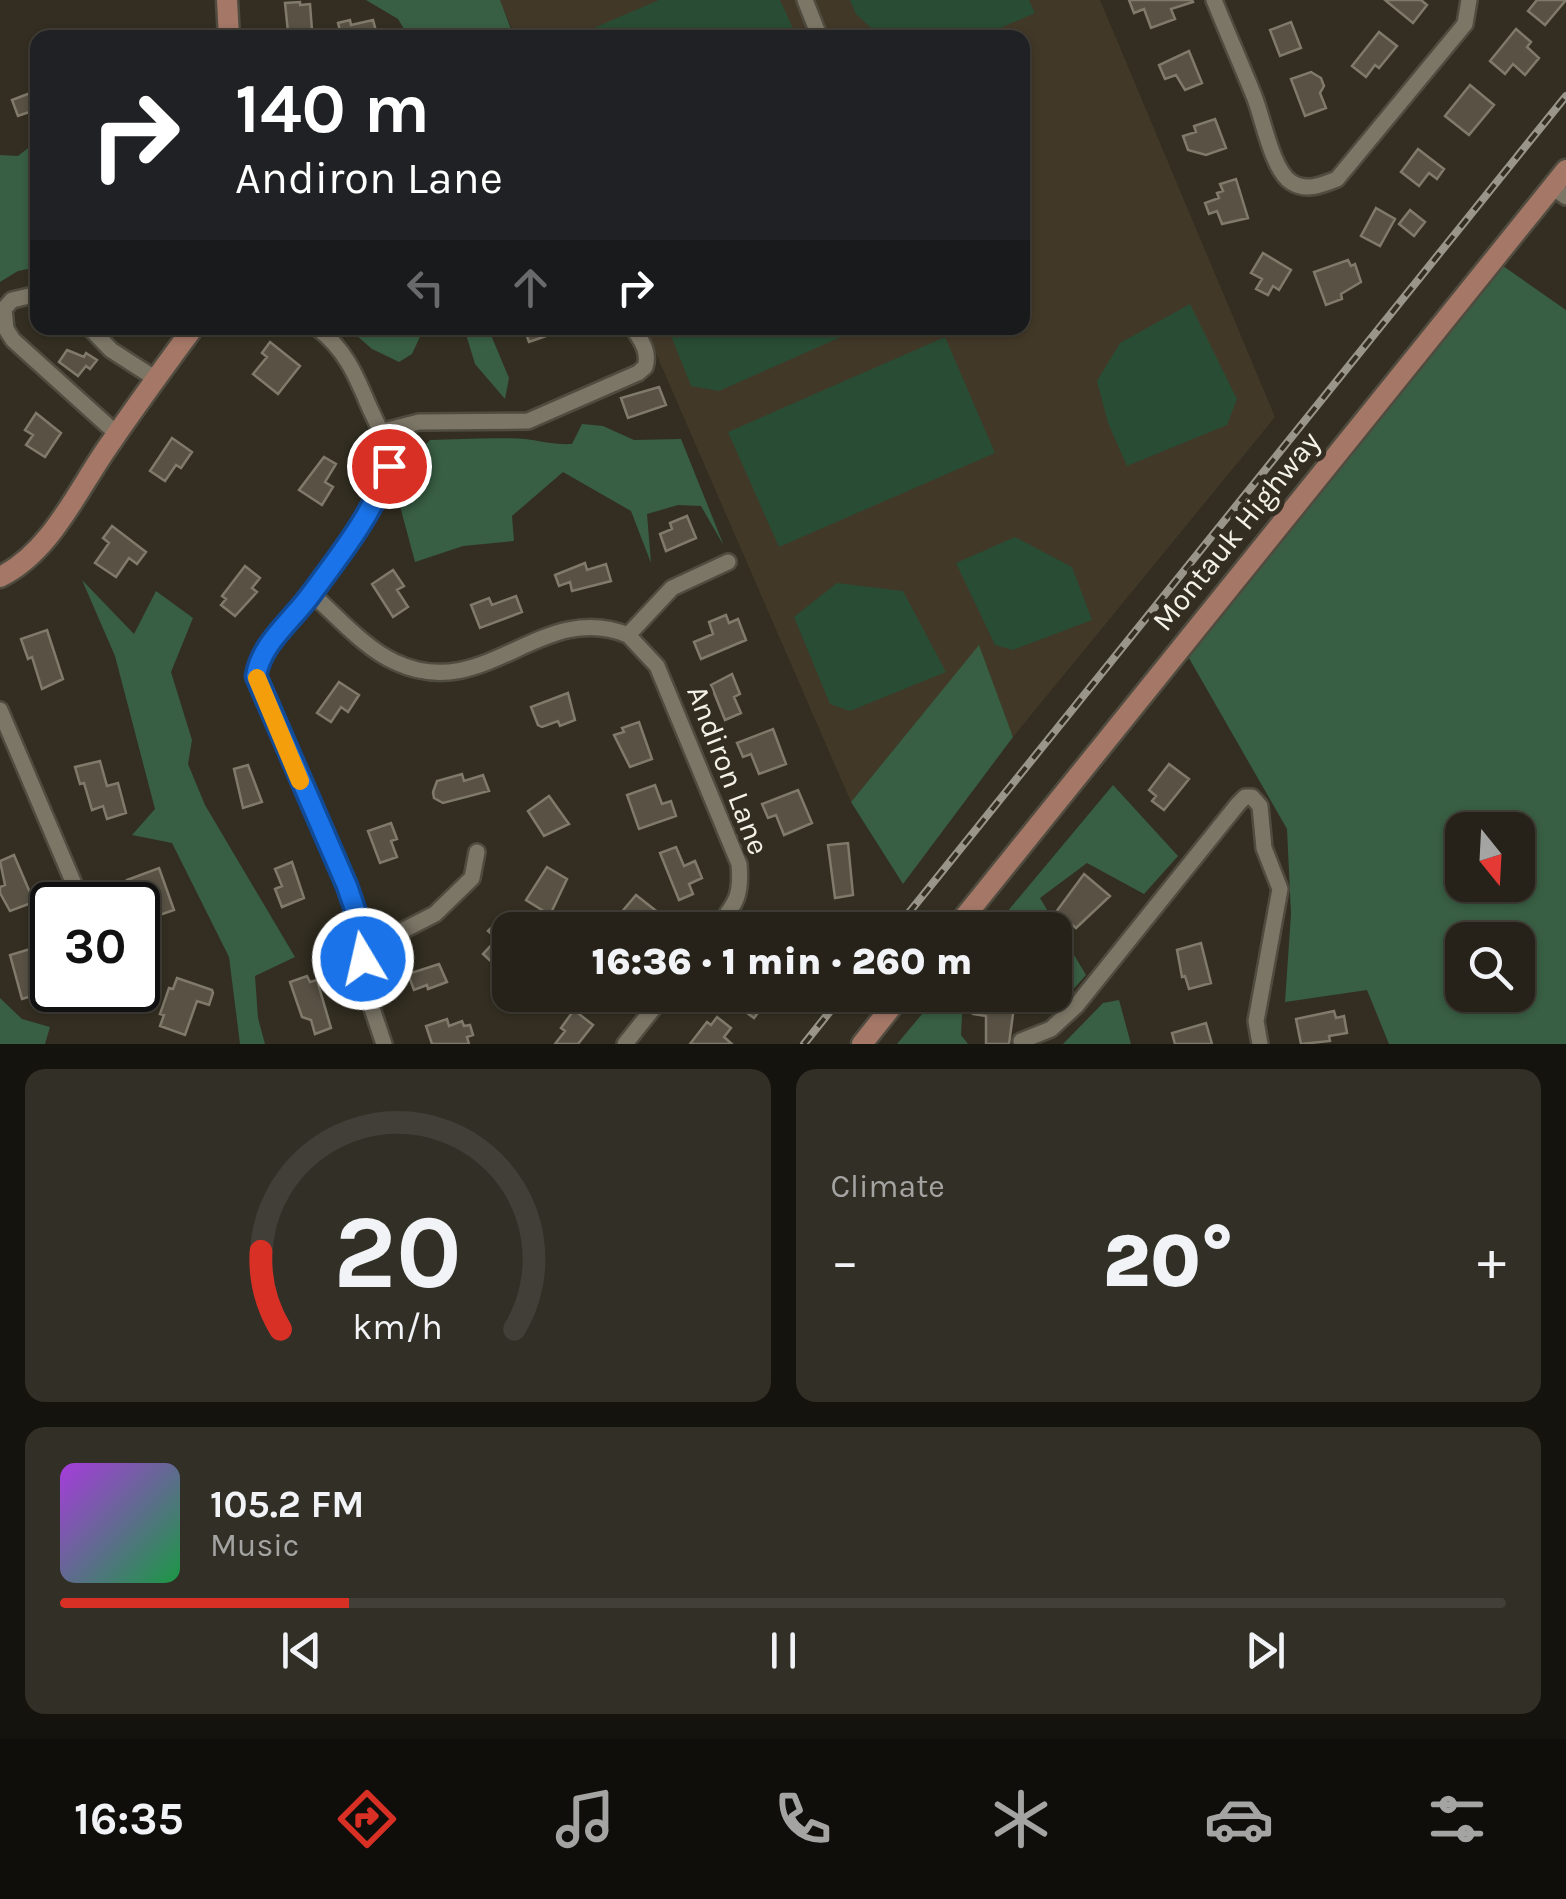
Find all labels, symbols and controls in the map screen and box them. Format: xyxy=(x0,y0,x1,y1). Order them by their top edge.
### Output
text: 140 m xyxy=(235,68,430,150)
icon: right xyxy=(70,70,200,200)
text: Andiron Lane xyxy=(235,152,503,204)
icon: left xyxy=(398,260,453,315)
icon: ahead xyxy=(503,260,558,315)
icon: right xyxy=(608,260,663,315)
pin xyxy=(347,424,432,509)
street label: Montauk Highway xyxy=(1145,424,1327,638)
icon: arrive xyxy=(362,439,417,494)
street label: Andiron Lane xyxy=(679,680,777,860)
north arrow xyxy=(1445,812,1535,902)
map controls xyxy=(1445,812,1535,1012)
speed limit sign: 30 xyxy=(30,882,160,1012)
position arrow xyxy=(311,907,415,1011)
button: search xyxy=(1445,922,1535,1012)
text: 16:36 · 1 min · 260 m xyxy=(592,939,972,984)
text: Climate xyxy=(831,1168,945,1205)
text: 20 xyxy=(333,1192,462,1313)
text: 20° xyxy=(1103,1217,1234,1305)
text: − xyxy=(831,1229,859,1293)
text: + xyxy=(1477,1229,1506,1293)
text: km/h xyxy=(352,1306,443,1348)
text: 105.2 FM xyxy=(210,1482,364,1527)
text: Music xyxy=(210,1527,299,1564)
icon: previous xyxy=(274,1623,329,1678)
icon: pause xyxy=(756,1623,811,1678)
icon: next xyxy=(1238,1623,1293,1678)
icon: directions xyxy=(332,1784,402,1854)
icon: music xyxy=(550,1784,620,1854)
icon: phone xyxy=(768,1784,838,1854)
icon: climate xyxy=(986,1784,1056,1854)
icon: car xyxy=(1204,1784,1274,1854)
icon: filters xyxy=(1422,1784,1492,1854)
text: 16:35 xyxy=(74,1793,184,1845)

